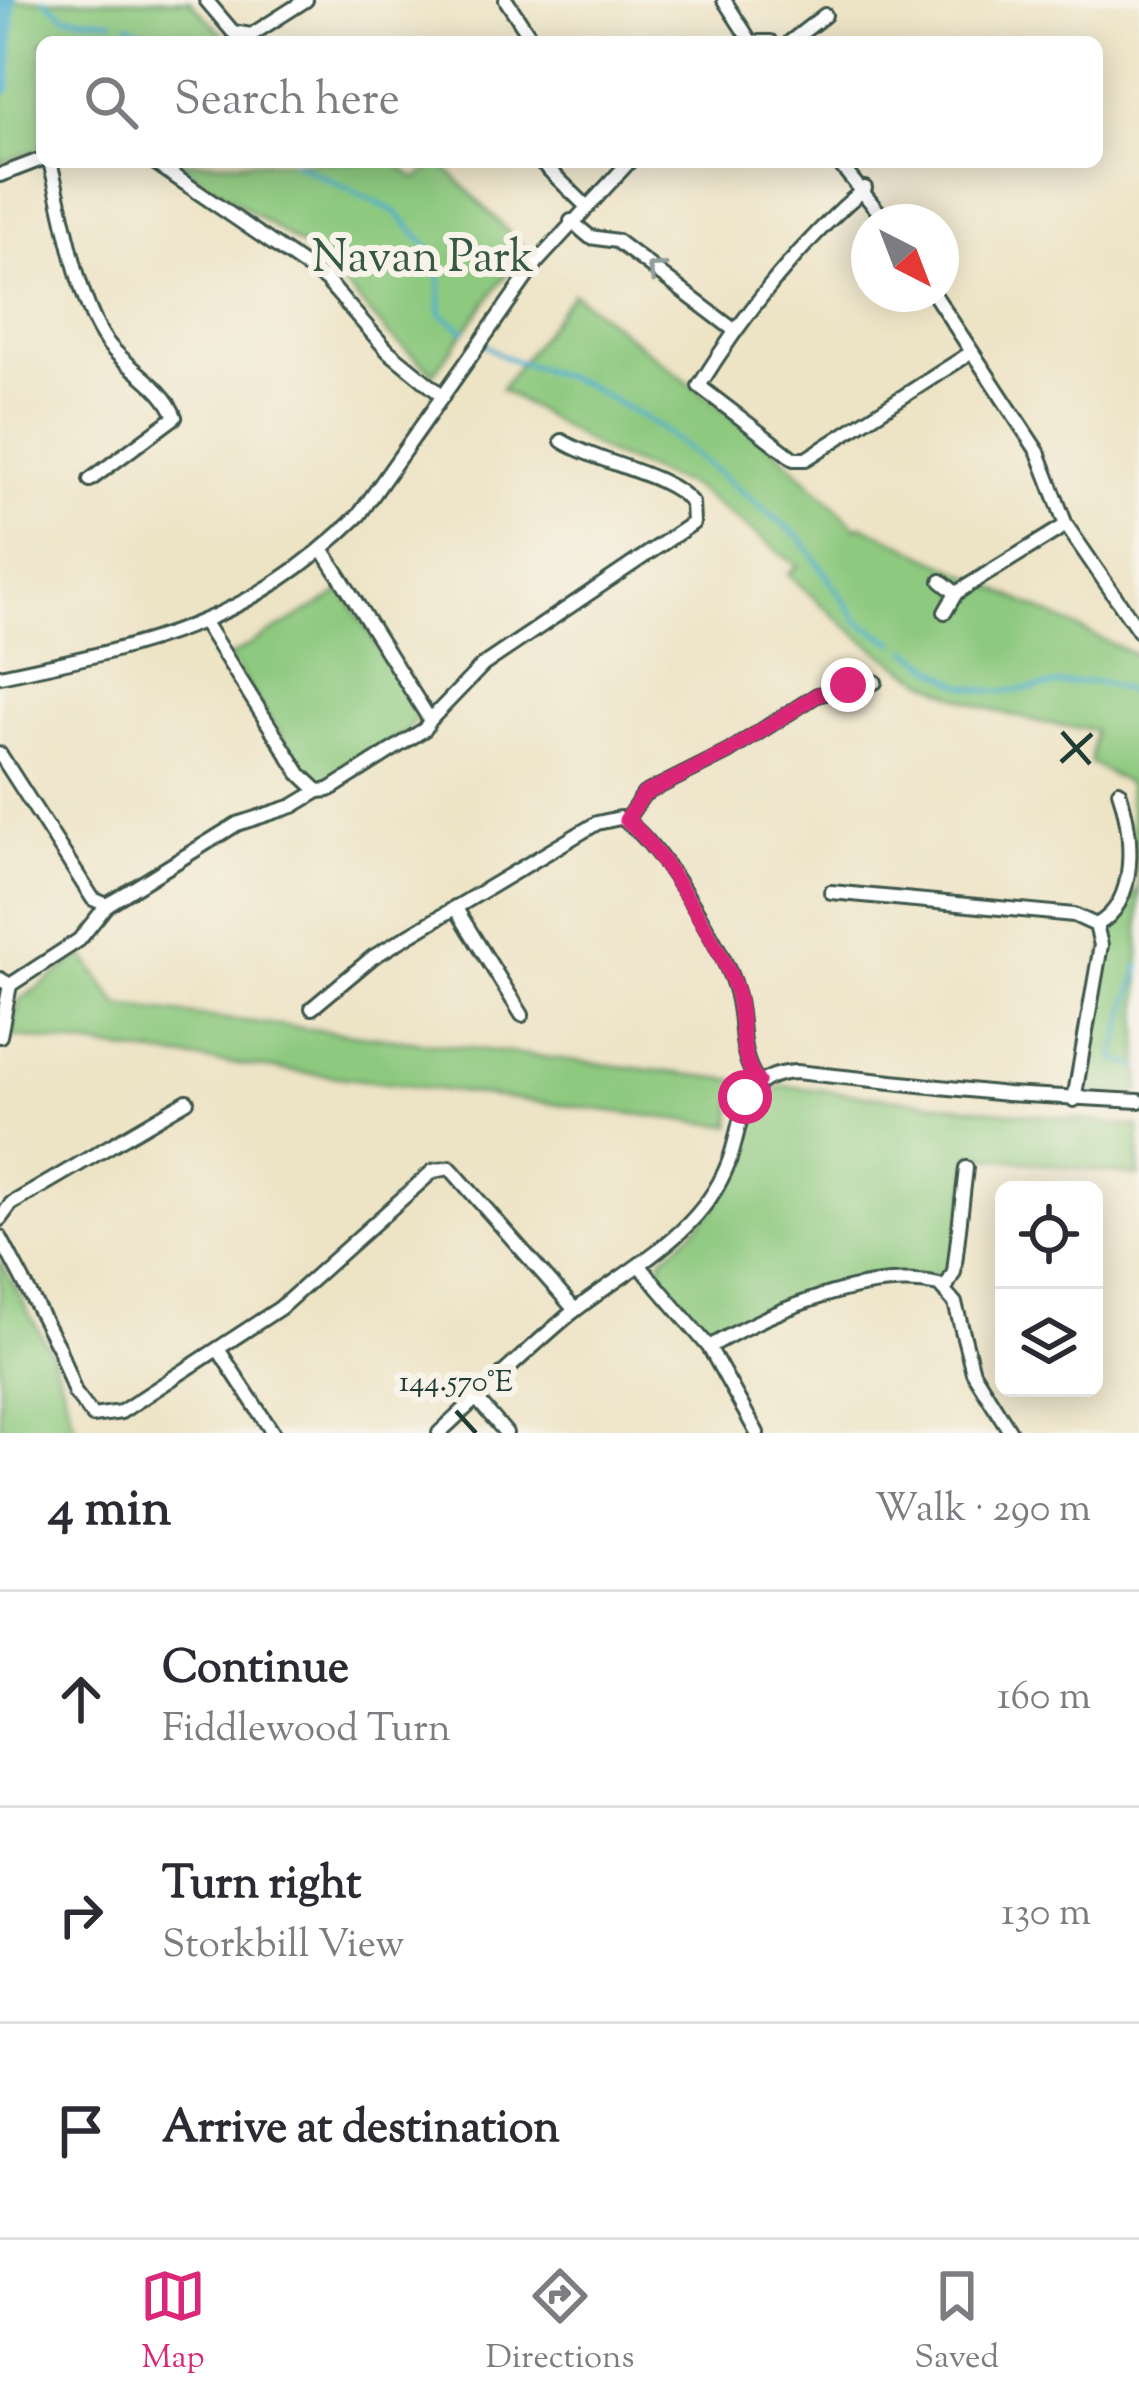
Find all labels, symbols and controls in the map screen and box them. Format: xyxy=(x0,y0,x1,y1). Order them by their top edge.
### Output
search box xyxy=(36,36,1103,168)
icon: search xyxy=(78,69,144,135)
text: Search here xyxy=(174,70,400,135)
north arrow xyxy=(851,204,959,312)
park label: Navan Park xyxy=(312,228,534,293)
one-way arrow xyxy=(646,263,668,284)
route end xyxy=(821,658,875,712)
route start xyxy=(718,1070,772,1124)
map controls xyxy=(995,1181,1103,1397)
button: locate xyxy=(995,1181,1103,1289)
button: layers xyxy=(995,1289,1103,1397)
text: 144.570°E xyxy=(399,1362,513,1405)
text: 4 min xyxy=(48,1475,171,1548)
text: Walk · 290 m xyxy=(875,1483,1091,1539)
text: Continue xyxy=(162,1638,349,1703)
icon: ahead xyxy=(48,1666,114,1732)
text: 160 m xyxy=(997,1671,1091,1727)
text: Fiddlewood Turn xyxy=(162,1703,451,1759)
text: Turn right xyxy=(162,1854,361,1919)
icon: right xyxy=(48,1882,114,1948)
text: 130 m xyxy=(1001,1887,1091,1943)
text: Storkbill View xyxy=(162,1919,405,1975)
icon: arrive xyxy=(48,2098,114,2164)
text: Arrive at destination xyxy=(162,2098,560,2163)
tab: Map xyxy=(140,2263,206,2383)
tab: Directions xyxy=(486,2263,635,2383)
tab: Saved xyxy=(914,2263,999,2383)

